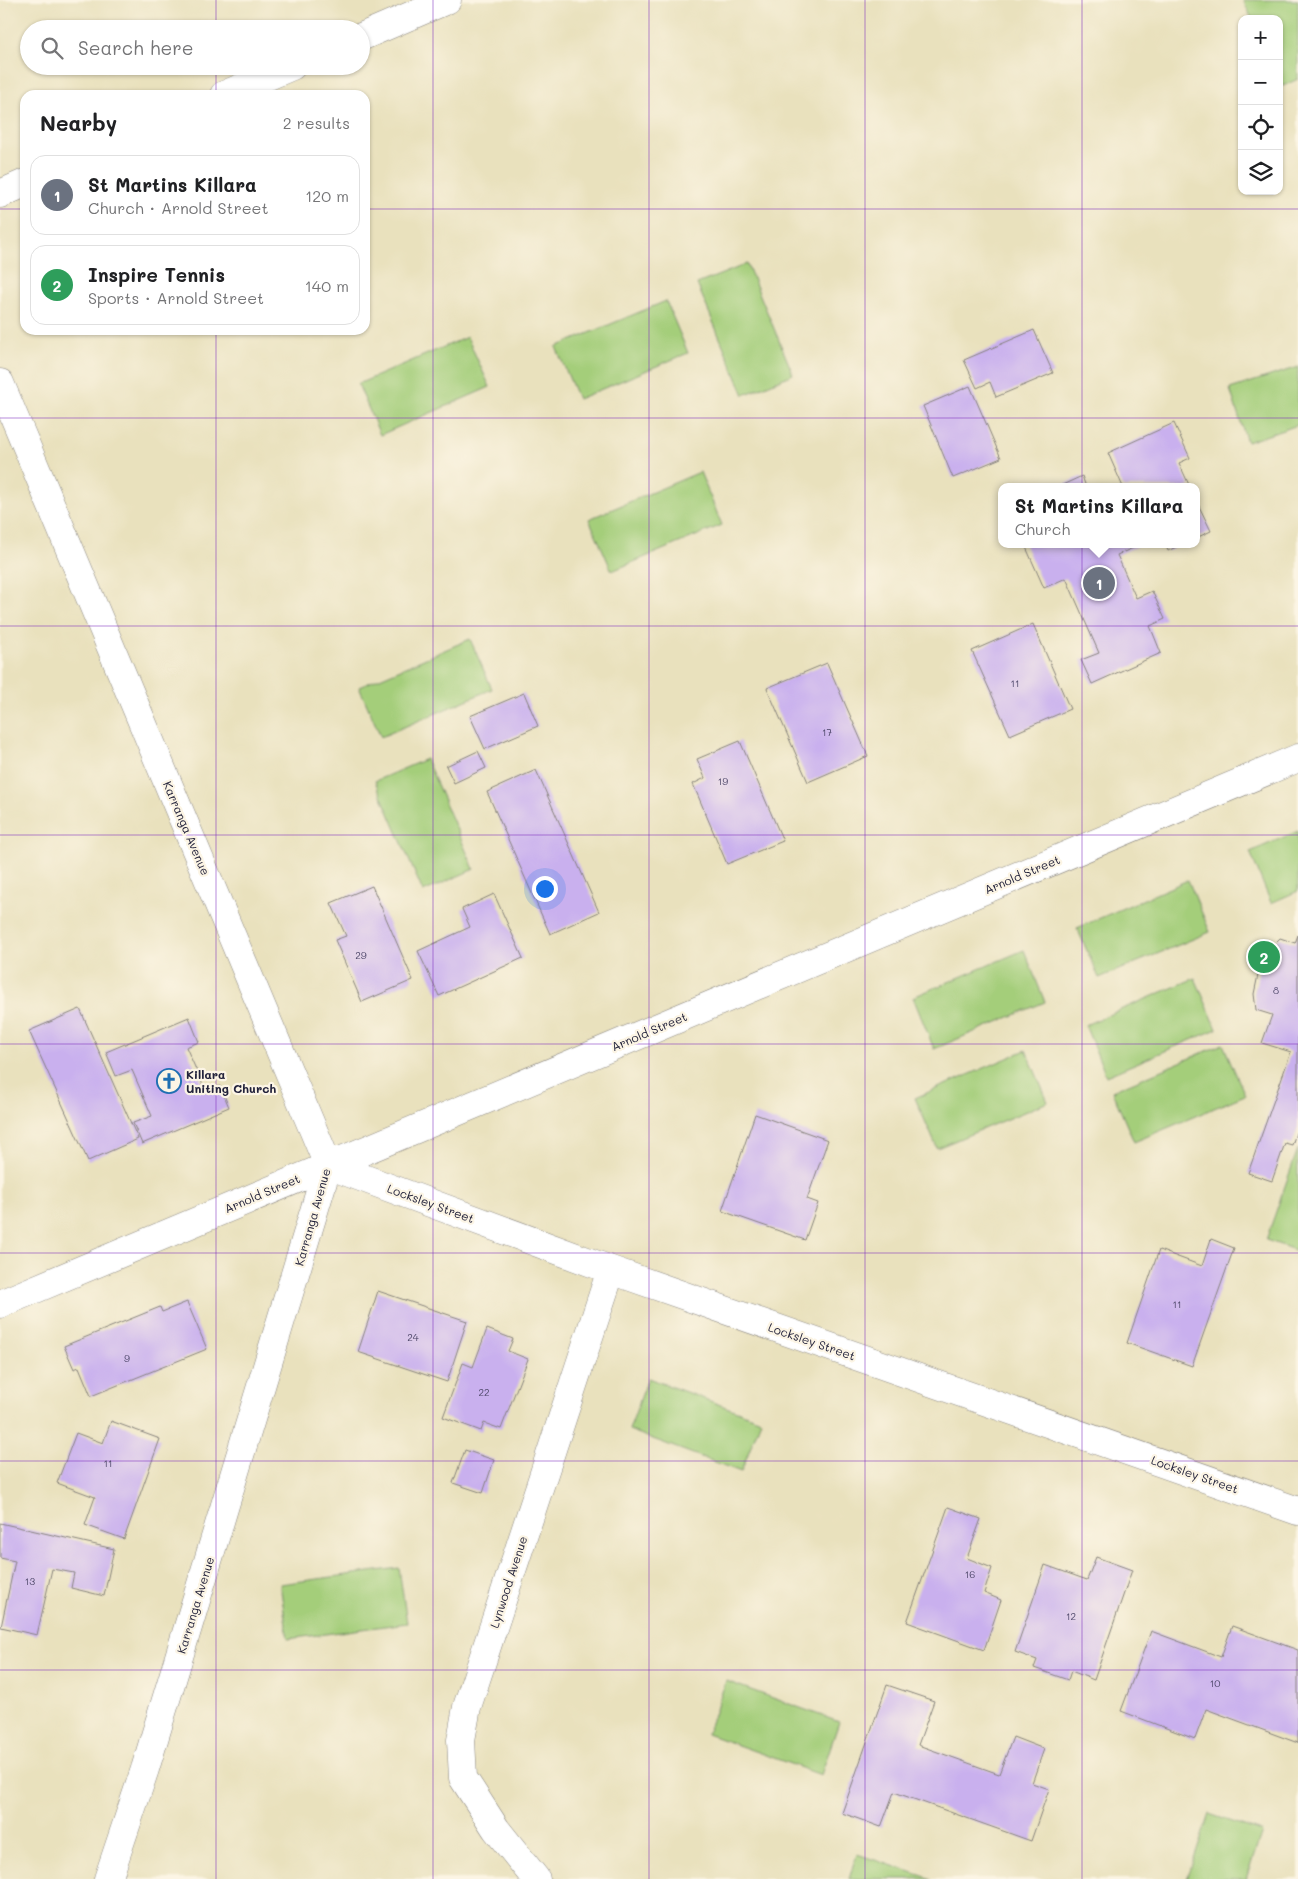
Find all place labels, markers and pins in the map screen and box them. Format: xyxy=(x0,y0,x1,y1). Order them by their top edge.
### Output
pin: 1 xyxy=(1083,564,1115,602)
pin: 2 xyxy=(1248,938,1280,976)
place label: Killara Uniting Church xyxy=(186,1066,276,1096)
church icon: Killara Uniting Church xyxy=(156,1068,182,1094)

